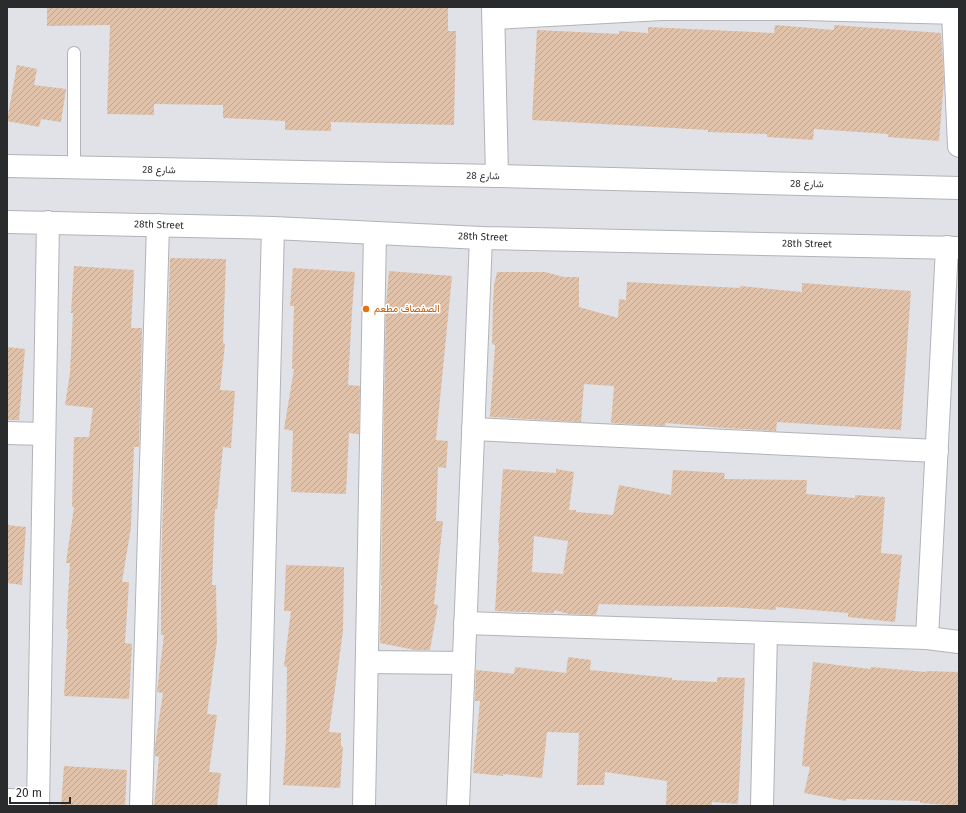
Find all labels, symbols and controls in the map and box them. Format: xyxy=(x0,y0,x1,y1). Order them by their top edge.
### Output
street label: شارع 28 xyxy=(142,164,176,176)
street label: شارع 28 xyxy=(466,170,500,182)
street label: شارع 28 xyxy=(790,178,824,190)
street label: 28th Street xyxy=(134,218,184,232)
street label: 28th Street xyxy=(458,230,508,244)
street label: 28th Street xyxy=(782,238,832,250)
place label: الصفصاف مطعم xyxy=(374,303,439,315)
marker: الصفصاف مطعم xyxy=(361,304,371,314)
scale bar xyxy=(10,779,70,805)
text: 20 m xyxy=(16,786,42,800)

